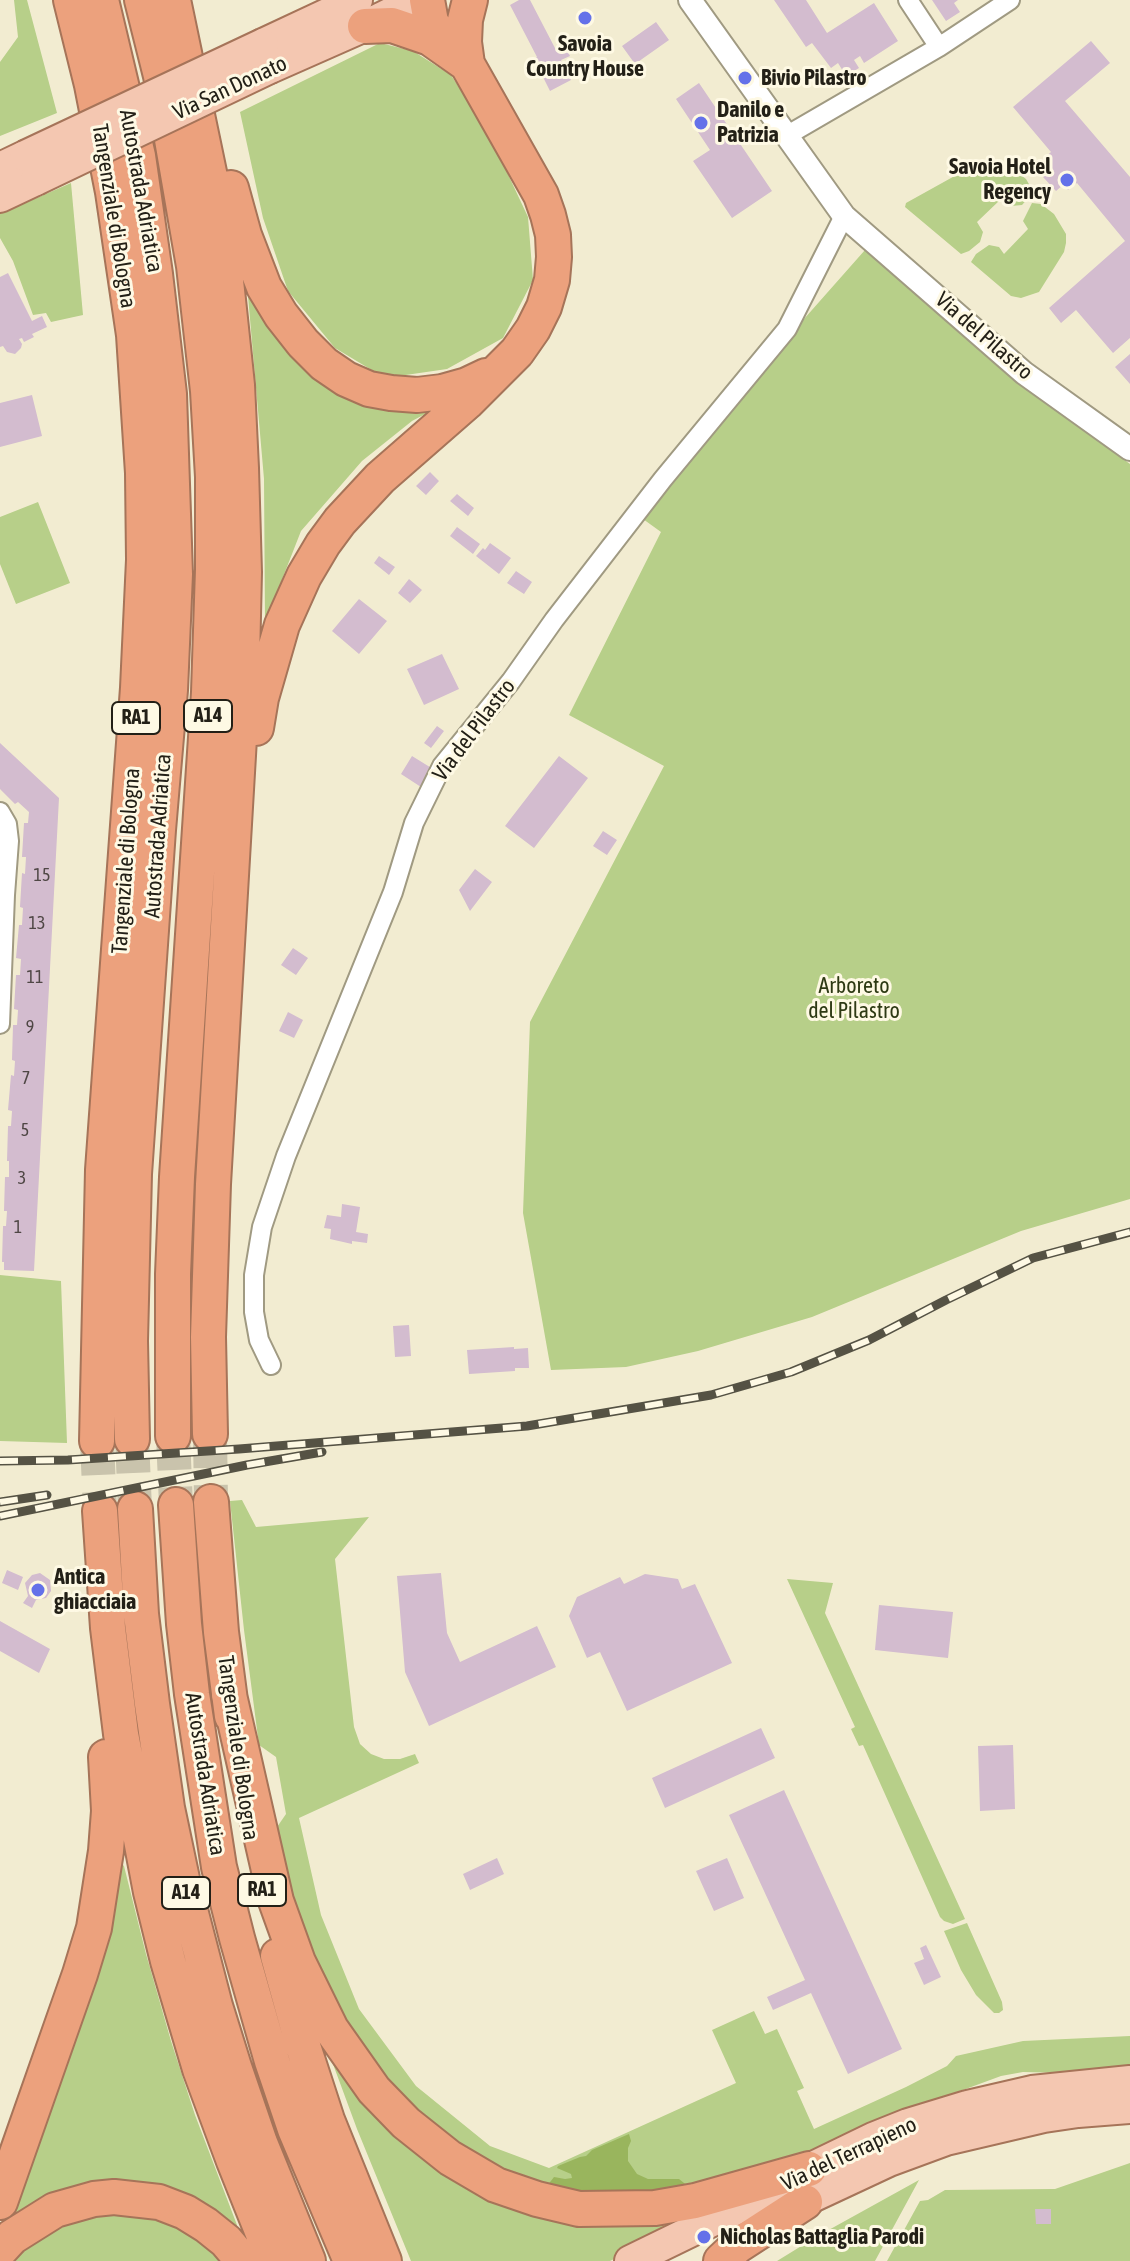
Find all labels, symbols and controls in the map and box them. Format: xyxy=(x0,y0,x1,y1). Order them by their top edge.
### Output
marker: Savoia Country House xyxy=(576,9,594,27)
place label: Savoia Country House xyxy=(526,31,644,82)
street label: Via San Donato xyxy=(169,50,291,126)
place label: Bivio Pilastro xyxy=(761,65,867,91)
marker: Bivio Pilastro xyxy=(736,69,754,87)
place label: Danilo e Patrizia xyxy=(717,97,784,148)
street label: Autostrada Adriatica xyxy=(114,108,168,274)
marker: Danilo e Patrizia xyxy=(692,114,710,132)
street label: Tangenziale di Bologna xyxy=(86,122,142,310)
place label: Savoia Hotel Regency xyxy=(949,154,1051,206)
marker: Savoia Hotel Regency xyxy=(1058,171,1076,189)
street label: Via del Pilastro xyxy=(930,286,1038,386)
street label: Via del Pilastro xyxy=(427,674,521,786)
road number: A14 xyxy=(184,700,232,732)
road number: RA1 xyxy=(112,702,160,734)
street label: Autostrada Adriatica xyxy=(139,753,177,919)
street label: Tangenziale di Bologna xyxy=(106,767,146,955)
house number: 15 xyxy=(34,864,50,886)
house number: 13 xyxy=(29,912,45,934)
house number: 11 xyxy=(27,966,43,988)
park label: Arboreto del Pilastro xyxy=(808,973,900,1024)
house number: 9 xyxy=(26,1016,34,1038)
house number: 7 xyxy=(22,1067,30,1089)
house number: 5 xyxy=(21,1119,29,1141)
house number: 3 xyxy=(18,1167,26,1189)
house number: 1 xyxy=(14,1216,22,1238)
place label: Antica ghiacciaia xyxy=(54,1564,136,1616)
marker: Antica ghiacciaia xyxy=(29,1581,47,1599)
street label: Tangenziale di Bologna xyxy=(212,1654,264,1842)
street label: Autostrada Adriatica xyxy=(179,1691,231,1857)
road number: RA1 xyxy=(238,1874,286,1906)
road number: A14 xyxy=(162,1877,210,1909)
street label: Via del Terrapieno xyxy=(777,2111,921,2197)
place label: Nicholas Battaglia Parodi xyxy=(720,2224,924,2250)
marker: Nicholas Battaglia Parodi xyxy=(695,2228,713,2246)

